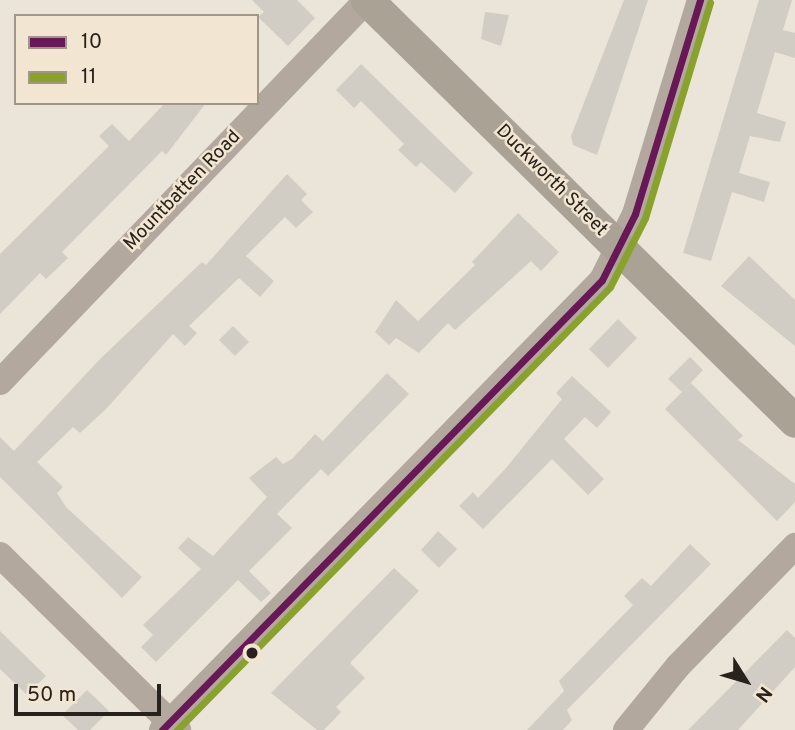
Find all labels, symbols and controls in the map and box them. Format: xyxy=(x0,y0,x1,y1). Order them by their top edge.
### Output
legend xyxy=(14,14,259,105)
text: 10 xyxy=(81,29,102,56)
text: 11 xyxy=(81,64,97,91)
street label: Duckworth Street xyxy=(490,120,612,242)
street label: Mountbatten Road xyxy=(120,126,246,256)
unlabelled marker xyxy=(245,646,259,660)
north arrow xyxy=(711,646,781,716)
scale bar xyxy=(18,670,164,714)
text: N xyxy=(749,681,776,706)
text: 50 m xyxy=(27,682,76,709)

